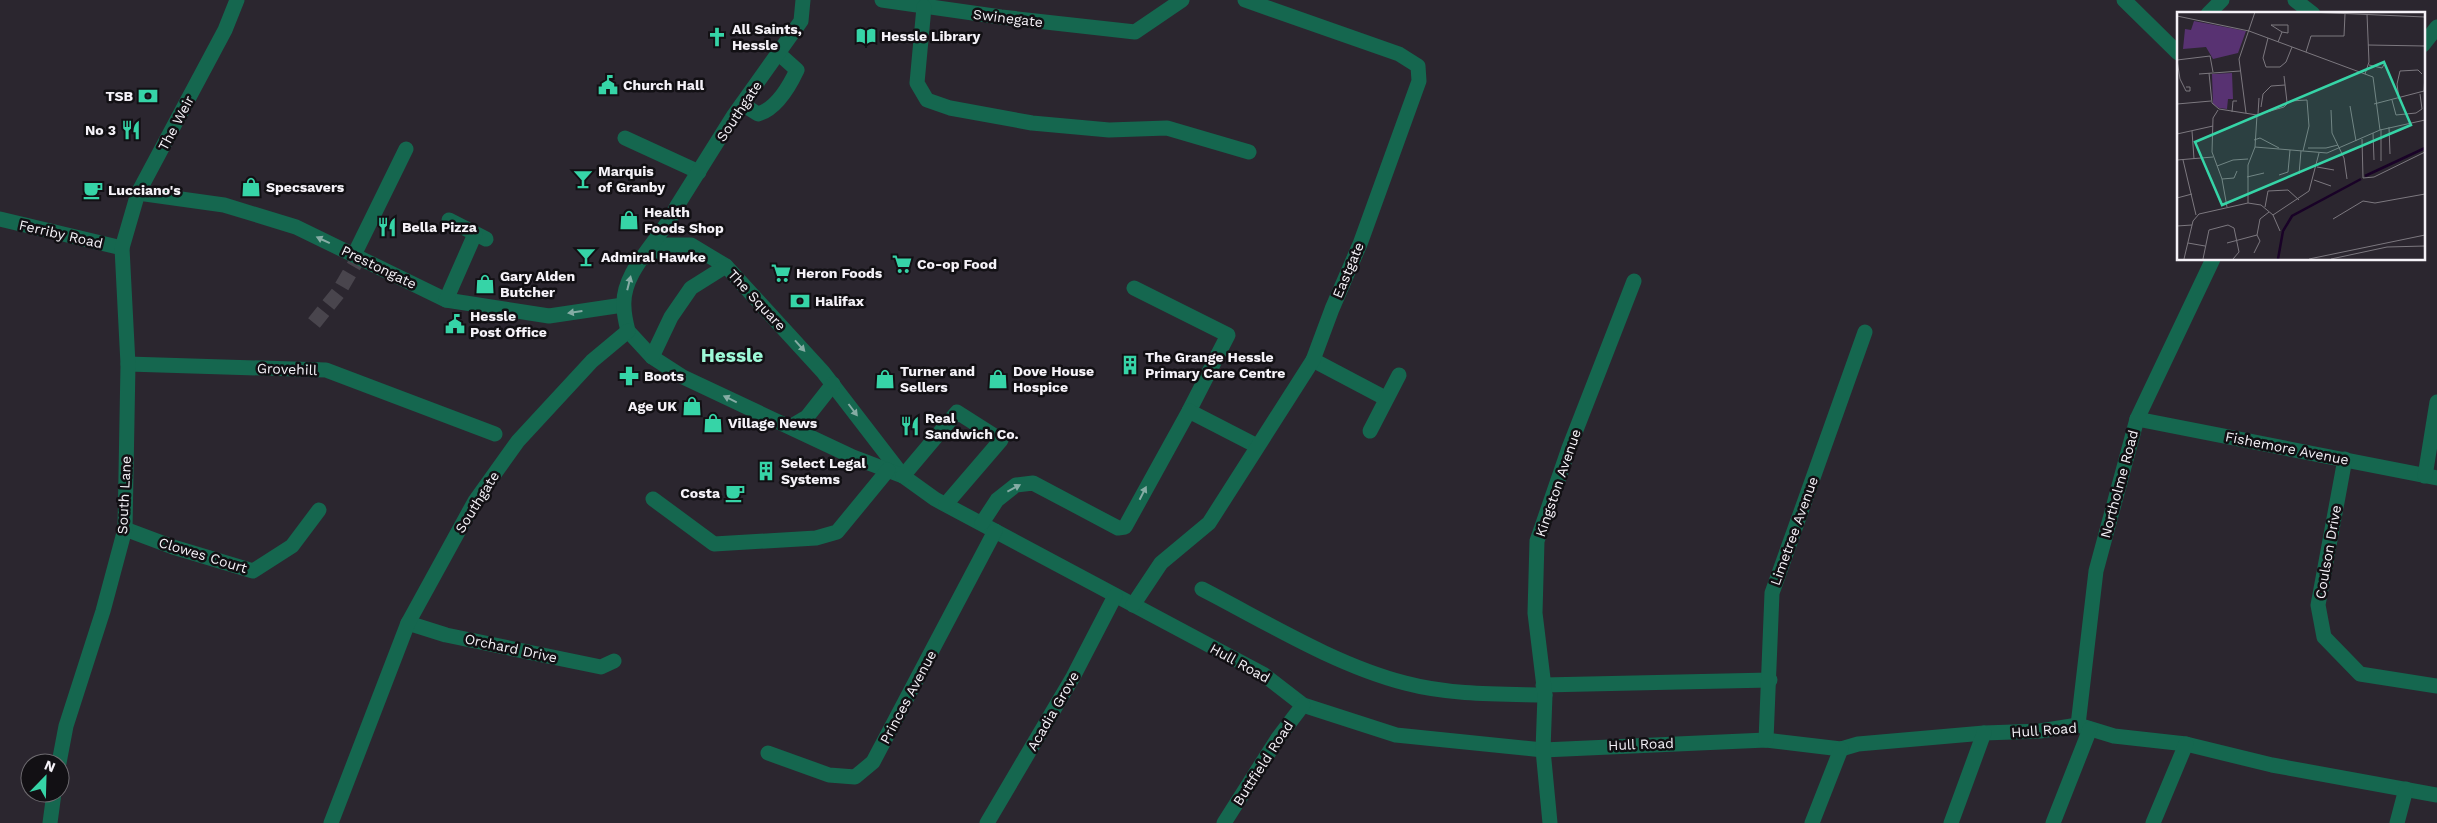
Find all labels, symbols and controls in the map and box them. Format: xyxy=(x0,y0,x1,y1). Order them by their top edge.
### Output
street label: Swinegate xyxy=(972,6,1044,30)
inset map xyxy=(2177,12,2424,260)
place label: All Saints, Hessle xyxy=(732,21,802,53)
library icon: Hessle Library xyxy=(855,25,877,47)
church icon: All Saints, Hessle xyxy=(706,26,728,48)
place label: Hessle Library xyxy=(881,28,980,44)
public building icon: Church Hall xyxy=(597,74,619,96)
place label: Church Hall xyxy=(623,77,704,93)
street label: Southgate xyxy=(713,78,765,144)
bank icon: TSB xyxy=(137,85,159,107)
place label: TSB xyxy=(105,88,133,104)
street label: The Weir xyxy=(155,93,197,153)
restaurant icon: No 3 xyxy=(120,119,142,141)
place label: No 3 xyxy=(85,122,116,138)
place label: Marquis of Granby xyxy=(598,163,665,195)
bar icon: Marquis of Granby xyxy=(572,168,594,190)
shop icon: Specsavers xyxy=(240,176,262,198)
cafe icon: Lucciano's xyxy=(82,179,104,201)
place label: Specsavers xyxy=(266,179,345,195)
place label: Lucciano's xyxy=(108,182,181,198)
place label: Health Foods Shop xyxy=(644,204,724,236)
shop icon: Health Foods Shop xyxy=(618,209,640,231)
restaurant icon: Bella Pizza xyxy=(376,216,398,238)
street label: Ferriby Road xyxy=(18,217,104,251)
place label: Bella Pizza xyxy=(402,219,478,235)
one-way arrow xyxy=(316,236,330,244)
street label: Eastgate xyxy=(1329,240,1367,300)
street label: Prestongate xyxy=(339,242,419,292)
bar icon: Admiral Hawke xyxy=(575,246,597,268)
place label: Admiral Hawke xyxy=(601,249,706,265)
supermarket icon: Co-op Food xyxy=(891,253,913,275)
place label: Co-op Food xyxy=(917,256,997,272)
supermarket icon: Heron Foods xyxy=(770,262,792,284)
place label: Heron Foods xyxy=(796,265,883,281)
street label: The Square xyxy=(725,266,789,334)
place label: Gary Alden Butcher xyxy=(500,268,575,300)
shop icon: Gary Alden Butcher xyxy=(474,273,496,295)
one-way arrow xyxy=(625,275,633,290)
bank icon: Halifax xyxy=(789,290,811,312)
place label: Halifax xyxy=(815,293,865,309)
place label: Hessle Post Office xyxy=(470,308,547,340)
one-way arrow xyxy=(567,308,583,316)
public building icon: Hessle Post Office xyxy=(444,313,466,335)
one-way arrow xyxy=(794,339,806,351)
district label: Hessle xyxy=(701,344,763,367)
place label: The Grange Hessle Primary Care Centre xyxy=(1145,349,1285,381)
building icon: The Grange Hessle Primary Care Centre xyxy=(1119,354,1141,376)
street label: Grovehill xyxy=(257,360,318,378)
place label: Turner and Sellers xyxy=(900,363,975,395)
place label: Dove House Hospice xyxy=(1013,363,1094,395)
pharmacy icon: Boots xyxy=(618,365,640,387)
place label: Boots xyxy=(644,368,684,384)
shop icon: Turner and Sellers xyxy=(874,368,896,390)
shop icon: Dove House Hospice xyxy=(987,368,1009,390)
shop icon: Age UK xyxy=(681,395,703,417)
one-way arrow xyxy=(723,395,737,403)
place label: Age UK xyxy=(628,398,677,414)
one-way arrow xyxy=(848,403,858,417)
place label: Real Sandwich Co. xyxy=(925,410,1019,442)
shop icon: Village News xyxy=(702,412,724,434)
place label: Village News xyxy=(728,415,818,431)
restaurant icon: Real Sandwich Co. xyxy=(899,415,921,437)
street label: Kingston Avenue xyxy=(1532,427,1584,539)
street label: Northolme Road xyxy=(2097,428,2141,540)
street label: Fishemore Avenue xyxy=(2224,428,2350,468)
street label: South Lane xyxy=(114,455,134,535)
place label: Select Legal Systems xyxy=(781,455,866,487)
building icon: Select Legal Systems xyxy=(755,460,777,482)
street label: Southgate xyxy=(452,468,502,536)
street label: Limetree Avenue xyxy=(1767,474,1821,588)
cafe icon: Costa xyxy=(724,482,746,504)
one-way arrow xyxy=(1007,484,1022,492)
place label: Costa xyxy=(680,485,721,501)
one-way arrow xyxy=(1139,485,1147,500)
street label: Coulson Drive xyxy=(2312,504,2344,600)
street label: Clowes Court xyxy=(157,534,249,576)
street label: Orchard Drive xyxy=(463,630,559,666)
street label: Hull Road xyxy=(1207,640,1273,686)
street label: Princes Avenue xyxy=(877,647,939,747)
street label: Acadia Grove xyxy=(1024,668,1082,754)
street label: Buttfield Road xyxy=(1230,718,1296,808)
street label: Hull Road xyxy=(2011,720,2077,740)
street label: Hull Road xyxy=(1608,735,1674,753)
north arrow xyxy=(20,753,70,803)
text: N xyxy=(42,757,58,775)

